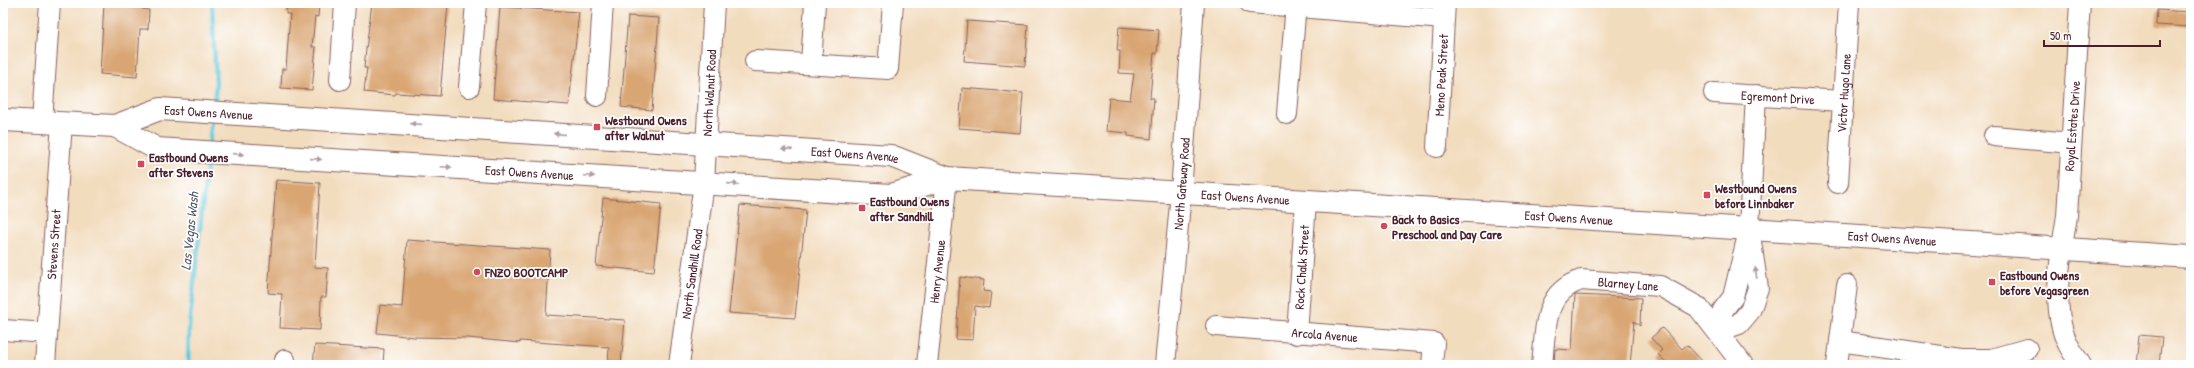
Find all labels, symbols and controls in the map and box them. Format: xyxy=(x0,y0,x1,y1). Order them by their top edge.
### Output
scale bar xyxy=(2044,22,2160,48)
text: 50 m xyxy=(2050,27,2071,44)
street label: Meno Peak Street xyxy=(1430,33,1452,117)
street label: North Walnut Road xyxy=(698,49,720,137)
street label: Victor Hugo Lane xyxy=(1832,53,1855,133)
street label: Royal Estates Drive xyxy=(2060,80,2084,172)
street label: Egremont Drive xyxy=(1741,86,1815,108)
street label: East Owens Avenue xyxy=(164,100,253,124)
place label: Westbound Owens after Walnut xyxy=(605,111,687,144)
one-way arrow xyxy=(410,121,422,128)
marker: Westbound Owens after Walnut xyxy=(592,122,602,132)
one-way arrow xyxy=(553,130,565,137)
street label: North Gateway Road xyxy=(1169,137,1194,230)
street label: East Owens Avenue xyxy=(810,142,902,168)
one-way arrow xyxy=(781,145,793,152)
place label: Eastbound Owens after Stevens xyxy=(149,148,228,181)
one-way arrow xyxy=(232,151,245,157)
one-way arrow xyxy=(310,156,322,163)
marker: Eastbound Owens after Stevens xyxy=(136,159,146,169)
street label: East Owens Avenue xyxy=(485,161,574,184)
one-way arrow xyxy=(439,164,452,170)
one-way arrow xyxy=(583,172,595,179)
place label: Westbound Owens before Linnbaker xyxy=(1715,179,1797,212)
one-way arrow xyxy=(727,181,739,188)
street label: East Owens Avenue xyxy=(1201,185,1290,209)
water label: Las Vegas Wash xyxy=(175,190,204,271)
marker: Westbound Owens before Linnbaker xyxy=(1702,190,1712,200)
place label: Eastbound Owens after Sandhill xyxy=(870,192,949,225)
marker: Eastbound Owens after Sandhill xyxy=(857,203,867,213)
street label: East Owens Avenue xyxy=(1524,206,1614,229)
street label: Stevens Street xyxy=(42,208,65,280)
place label: Back to Basics Preschool and Day Care xyxy=(1392,210,1503,244)
marker: Back to Basics Preschool and Day Care xyxy=(1379,221,1389,231)
street label: Rock Chalk Street xyxy=(1290,224,1313,310)
street label: East Owens Avenue xyxy=(1847,226,1937,250)
street label: North Sandhill Road xyxy=(676,228,707,320)
street label: Henry Avenue xyxy=(925,239,949,304)
place label: FNZO BOOTCAMP xyxy=(484,263,568,281)
place label: Eastbound Owens before Vegasgreen xyxy=(2000,266,2089,300)
marker: FNZO BOOTCAMP xyxy=(472,267,482,277)
one-way arrow xyxy=(1753,267,1759,279)
street label: Blarney Lane xyxy=(1597,272,1659,295)
marker: Eastbound Owens before Vegasgreen xyxy=(1987,277,1997,287)
street label: Arcola Avenue xyxy=(1291,323,1358,346)

